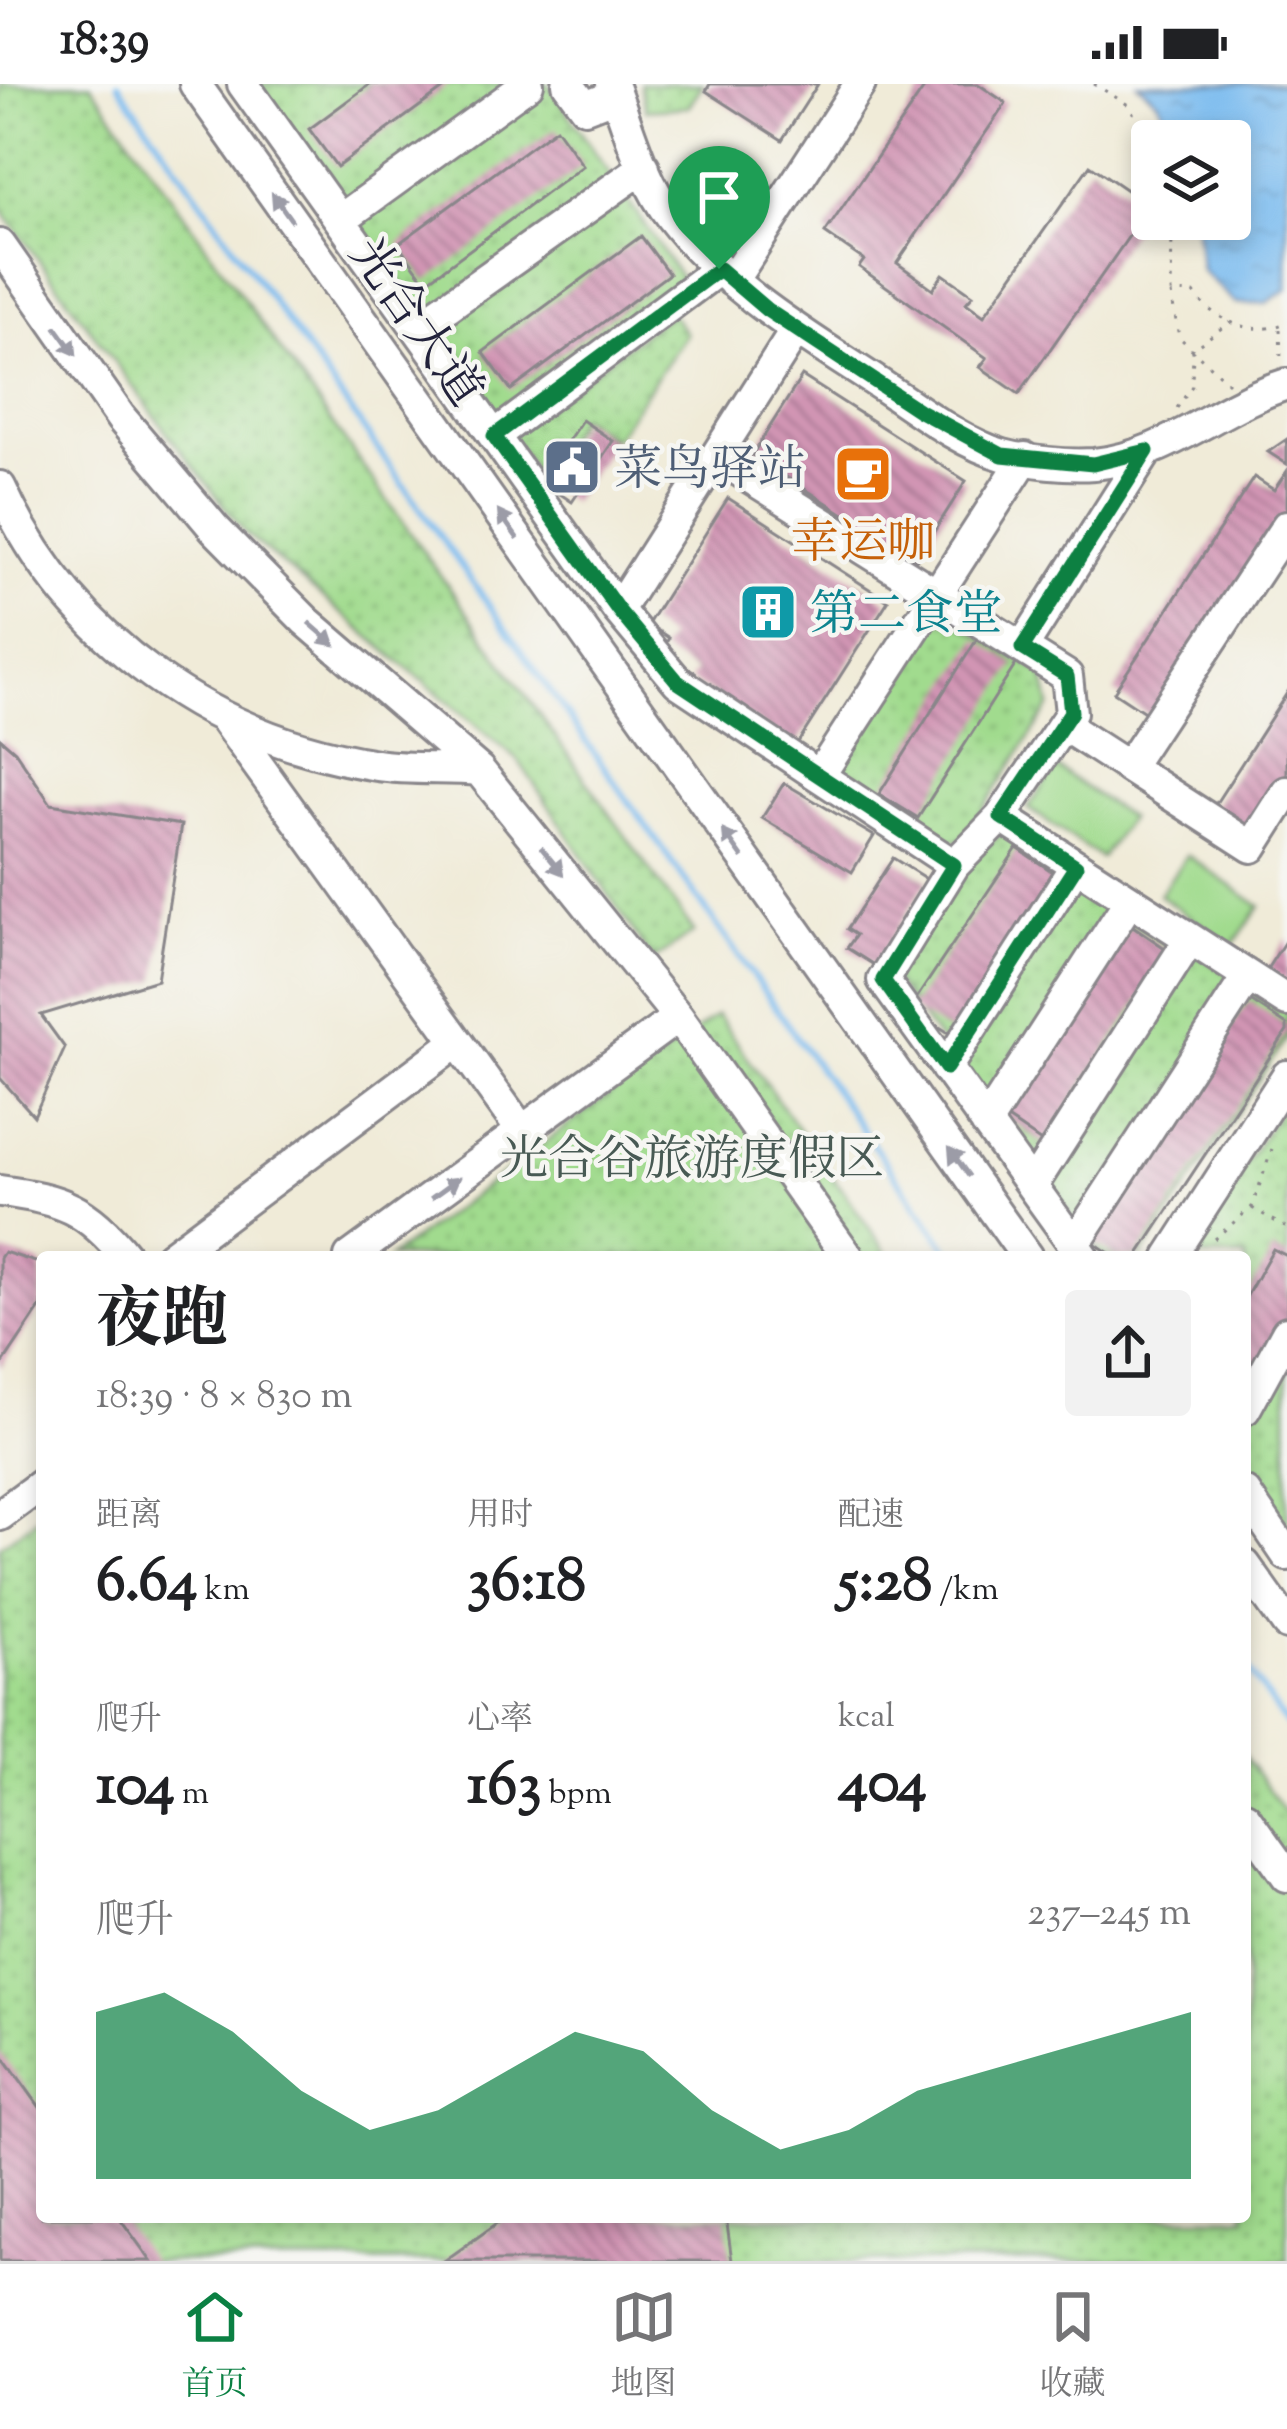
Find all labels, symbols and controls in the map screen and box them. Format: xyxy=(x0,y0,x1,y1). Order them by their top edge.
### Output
text: 18:39 xyxy=(60,10,149,75)
map controls xyxy=(1131,120,1251,240)
button: layers xyxy=(1131,120,1251,240)
pin xyxy=(668,146,770,269)
icon: arrive xyxy=(686,164,752,230)
one-way arrow xyxy=(271,191,294,223)
street label: 光合大道 xyxy=(330,226,497,423)
one-way arrow xyxy=(54,325,78,357)
public building icon: 菜鸟驿站 xyxy=(541,436,603,498)
place label: 菜鸟驿站 xyxy=(614,438,806,507)
cafe icon: 幸运咖 xyxy=(832,443,894,505)
one-way arrow xyxy=(497,509,520,541)
place label: 幸运咖 xyxy=(791,511,935,580)
building icon: 第二食堂 xyxy=(737,581,799,643)
place label: 第二食堂 xyxy=(810,583,1002,652)
one-way arrow xyxy=(307,621,337,647)
one-way arrow xyxy=(722,827,745,860)
one-way arrow xyxy=(539,846,564,877)
park label: 光合谷旅游度假区 xyxy=(500,1128,884,1197)
one-way arrow xyxy=(948,1145,971,1178)
one-way arrow xyxy=(429,1176,460,1200)
text: 夜跑 xyxy=(96,1277,228,1372)
button: share xyxy=(1065,1290,1191,1416)
text: 18:39 · 8 × 830 m xyxy=(96,1370,352,1426)
text: 距离 xyxy=(96,1493,162,1541)
text: 用时 xyxy=(467,1493,533,1541)
text: 配速 xyxy=(838,1493,904,1541)
text: 6.64 xyxy=(96,1541,198,1628)
text: 36:18 xyxy=(467,1541,586,1628)
text: 5:28 xyxy=(838,1541,932,1628)
text: km xyxy=(198,1567,250,1615)
text: /km xyxy=(932,1567,999,1615)
text: kcal xyxy=(838,1694,895,1742)
text: 爬升 xyxy=(96,1697,162,1745)
text: 心率 xyxy=(467,1697,533,1745)
text: 404 xyxy=(838,1742,927,1829)
text: 104 xyxy=(96,1745,175,1832)
text: 163 xyxy=(467,1745,541,1832)
text: m xyxy=(175,1771,209,1819)
text: bpm xyxy=(541,1771,612,1819)
text: 237–245 m xyxy=(1027,1887,1191,1943)
text: 爬升 xyxy=(96,1895,174,1951)
tab: 首页 xyxy=(182,2284,248,2410)
tab: 地图 xyxy=(611,2284,677,2410)
tab: 收藏 xyxy=(1040,2284,1106,2410)

